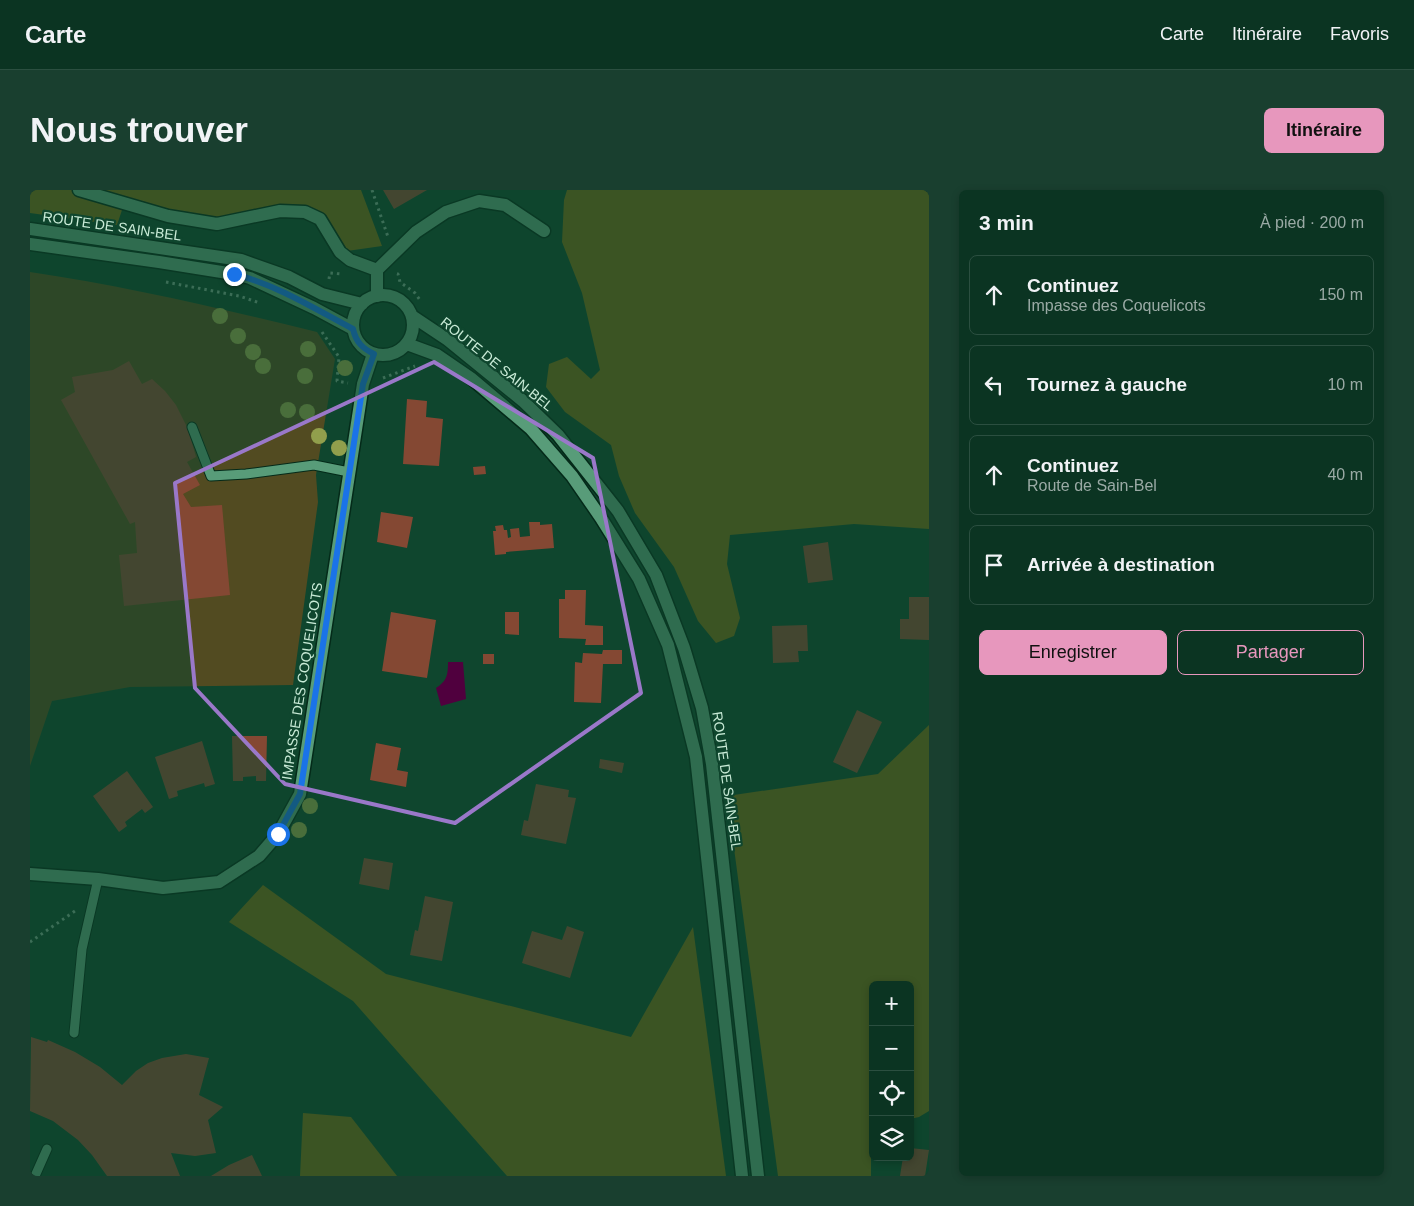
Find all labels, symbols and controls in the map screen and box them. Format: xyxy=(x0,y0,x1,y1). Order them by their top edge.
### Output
text: Carte xyxy=(25,21,86,48)
text: Carte xyxy=(1160,24,1204,44)
text: Itinéraire xyxy=(1232,24,1302,44)
text: Favoris xyxy=(1330,24,1389,44)
button: Itinéraire xyxy=(1264,108,1384,153)
text: Nous trouver xyxy=(30,110,248,149)
street label: ROUTE DE SAIN-BEL xyxy=(42,208,183,244)
text: 3 min xyxy=(979,211,1034,234)
text: À pied · 200 m xyxy=(1260,214,1364,231)
route end xyxy=(223,263,246,286)
text: Continuez xyxy=(1027,275,1119,296)
icon: ahead xyxy=(980,281,1008,309)
text: 150 m xyxy=(1319,286,1363,303)
text: Impasse des Coquelicots xyxy=(1027,297,1206,314)
street label: ROUTE DE SAIN-BEL xyxy=(438,314,557,414)
icon: left xyxy=(980,371,1008,399)
text: Tournez à gauche xyxy=(1027,374,1187,395)
text: 10 m xyxy=(1327,376,1363,393)
text: Continuez xyxy=(1027,455,1119,476)
icon: ahead xyxy=(980,461,1008,489)
text: 40 m xyxy=(1327,466,1363,483)
text: Route de Sain-Bel xyxy=(1027,477,1157,494)
icon: arrive xyxy=(980,551,1008,579)
text: Arrivée à destination xyxy=(1027,554,1215,575)
street label: IMPASSE DES COQUELICOTS xyxy=(278,581,326,781)
button: Enregistrer xyxy=(979,630,1167,675)
button: Partager xyxy=(1177,630,1364,675)
street label: ROUTE DE SAIN-BEL xyxy=(709,711,745,852)
route start xyxy=(267,823,290,846)
map controls xyxy=(869,981,914,1161)
button: + xyxy=(869,981,914,1026)
button: − xyxy=(869,1026,914,1071)
button: locate xyxy=(869,1071,914,1116)
button: layers xyxy=(869,1116,914,1161)

